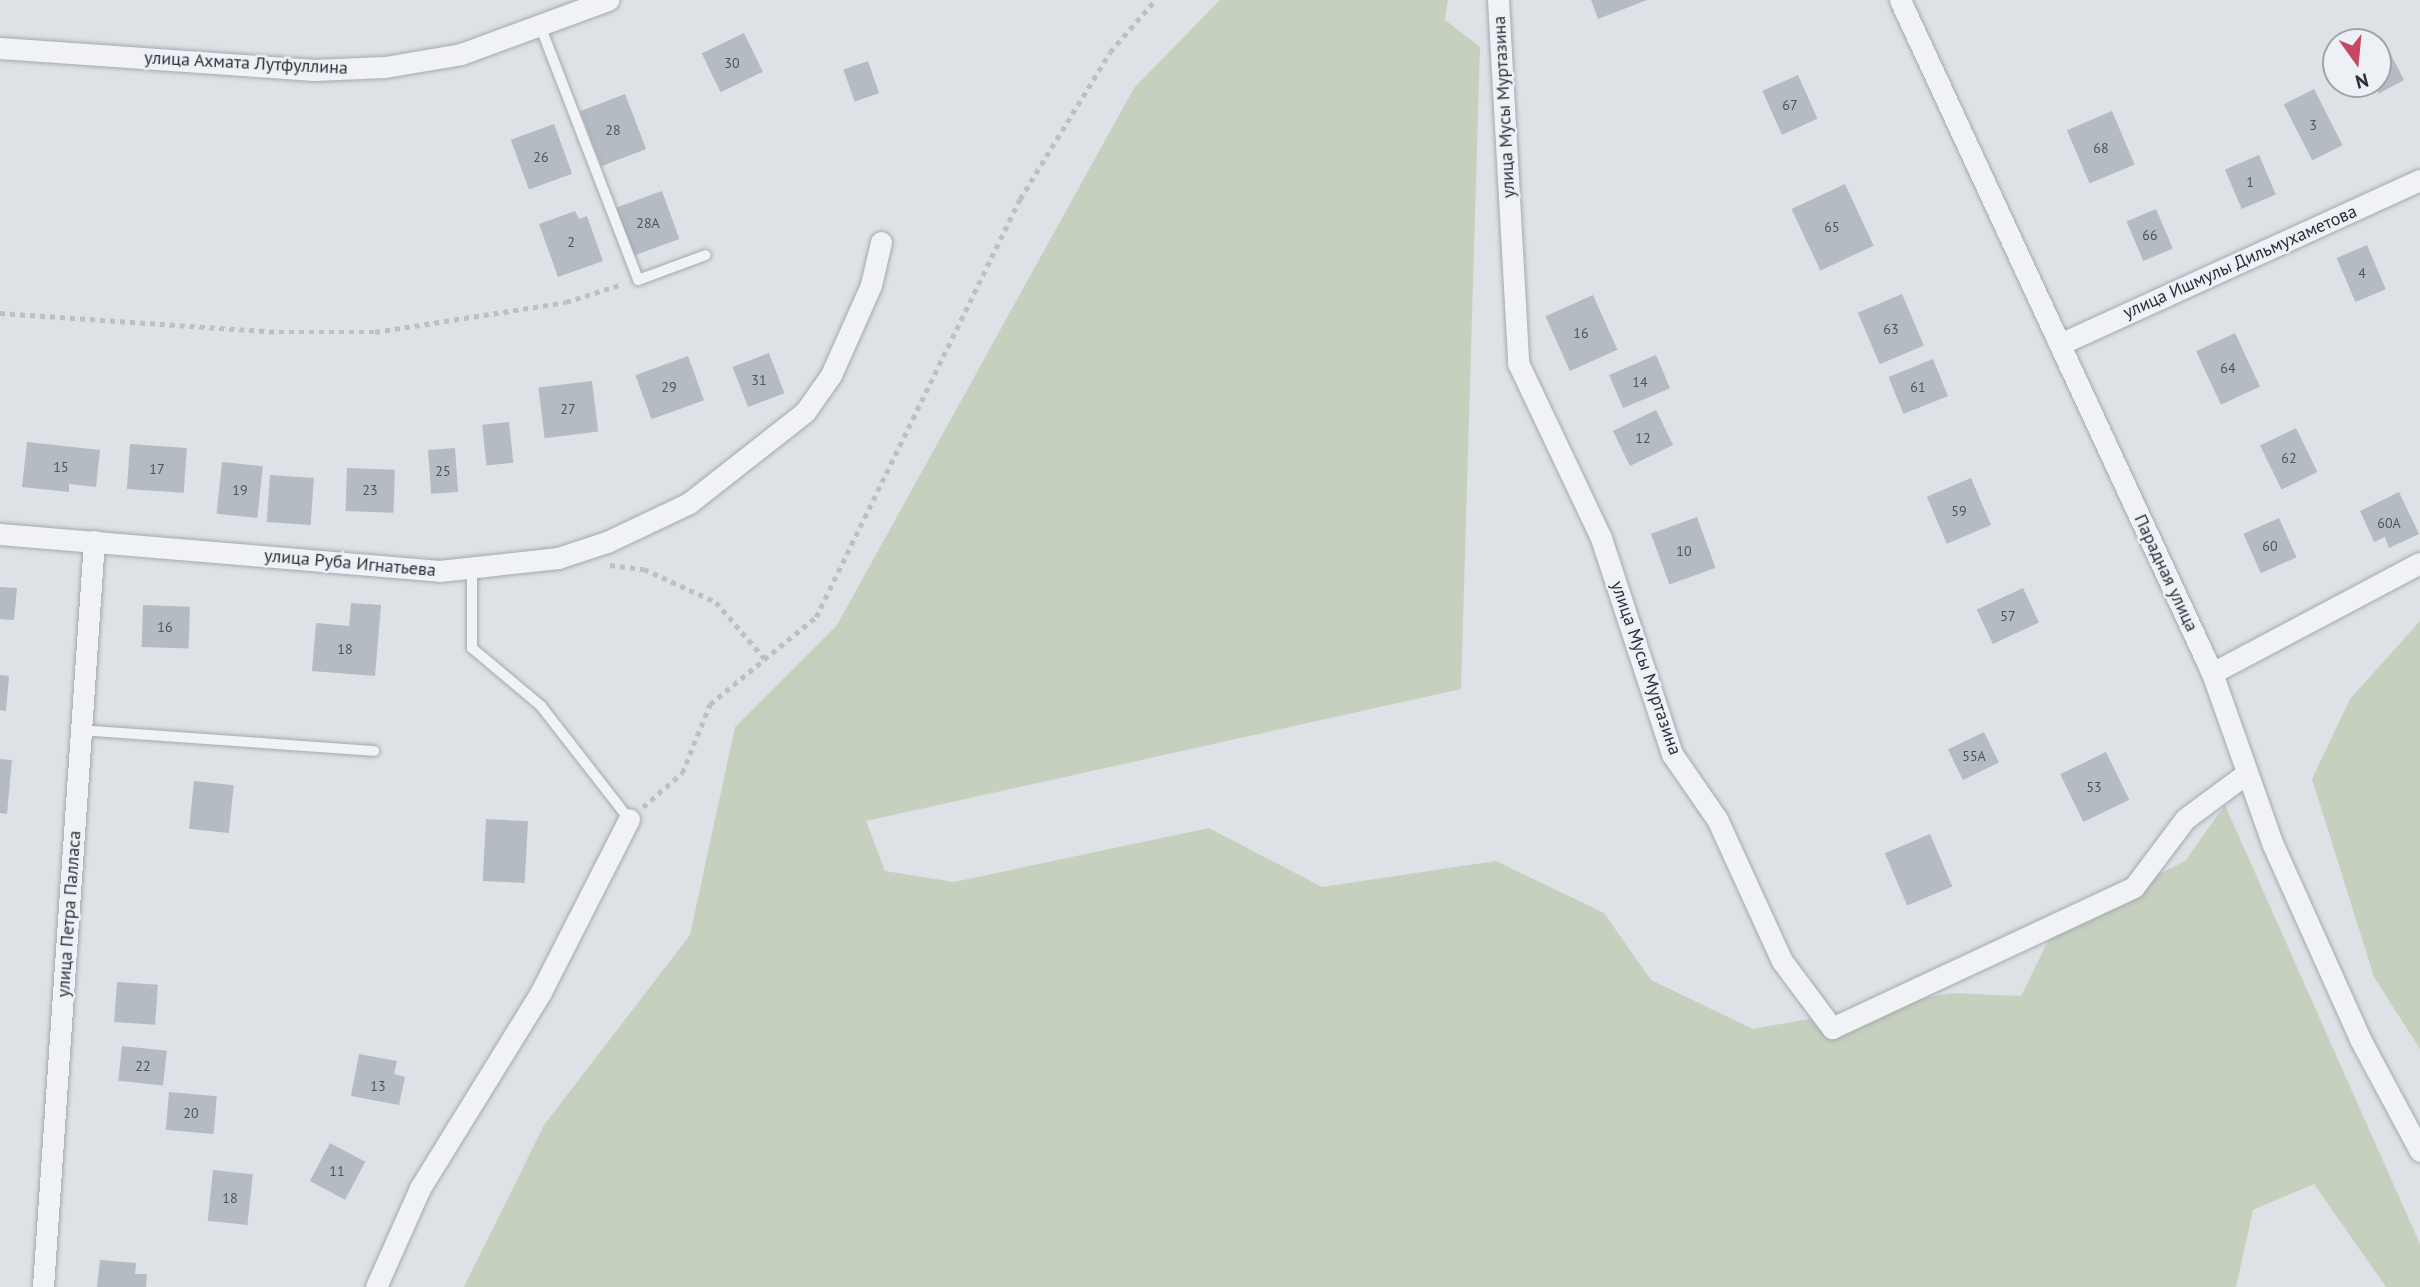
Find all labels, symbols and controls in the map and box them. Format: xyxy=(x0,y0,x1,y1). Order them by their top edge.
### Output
street label: улица Мусы Муртазина xyxy=(1488,15,1520,199)
north arrow xyxy=(2322,28,2392,98)
street label: улица Ахмата Лутфуллина xyxy=(143,47,349,79)
house number: 30 xyxy=(724,55,740,71)
text: N xyxy=(2353,68,2371,95)
house number: 67 xyxy=(1782,97,1798,113)
house number: 3 xyxy=(2309,117,2317,133)
house number: 28 xyxy=(605,122,621,138)
house number: 68 xyxy=(2093,140,2109,156)
house number: 26 xyxy=(533,149,549,165)
house number: 1 xyxy=(2246,174,2254,190)
street label: улица Ишмулы Дильмухаметова xyxy=(2120,200,2360,324)
house number: 28А xyxy=(636,215,660,231)
house number: 65 xyxy=(1824,219,1840,235)
house number: 66 xyxy=(2142,227,2158,243)
house number: 2 xyxy=(567,234,575,250)
house number: 4 xyxy=(2358,265,2366,281)
house number: 63 xyxy=(1883,321,1899,337)
house number: 16 xyxy=(1573,325,1589,341)
house number: 64 xyxy=(2220,360,2236,376)
house number: 31 xyxy=(751,372,767,388)
house number: 14 xyxy=(1632,374,1648,390)
house number: 29 xyxy=(661,379,677,395)
house number: 61 xyxy=(1910,379,1926,395)
house number: 27 xyxy=(560,401,576,417)
house number: 12 xyxy=(1635,430,1651,446)
house number: 62 xyxy=(2281,450,2297,466)
house number: 15 xyxy=(53,459,69,475)
house number: 17 xyxy=(149,461,165,477)
house number: 25 xyxy=(435,463,451,479)
house number: 19 xyxy=(232,482,248,498)
house number: 23 xyxy=(362,482,378,498)
house number: 59 xyxy=(1951,503,1967,519)
street label: Парадная улица xyxy=(2129,511,2203,635)
house number: 60А xyxy=(2377,515,2401,531)
house number: 60 xyxy=(2262,538,2278,554)
house number: 10 xyxy=(1676,543,1692,559)
street label: улица Руба Игнатьева xyxy=(263,545,437,581)
street label: улица Мусы Муртазина xyxy=(1606,578,1686,758)
house number: 57 xyxy=(2000,608,2016,624)
house number: 16 xyxy=(157,619,173,635)
house number: 18 xyxy=(337,641,353,657)
house number: 55А xyxy=(1962,748,1986,764)
house number: 53 xyxy=(2086,779,2102,795)
street label: улица Петра Палласа xyxy=(52,830,86,998)
house number: 22 xyxy=(135,1058,151,1074)
house number: 13 xyxy=(370,1078,386,1094)
house number: 20 xyxy=(183,1105,199,1121)
house number: 11 xyxy=(329,1163,345,1179)
house number: 18 xyxy=(222,1190,238,1206)

